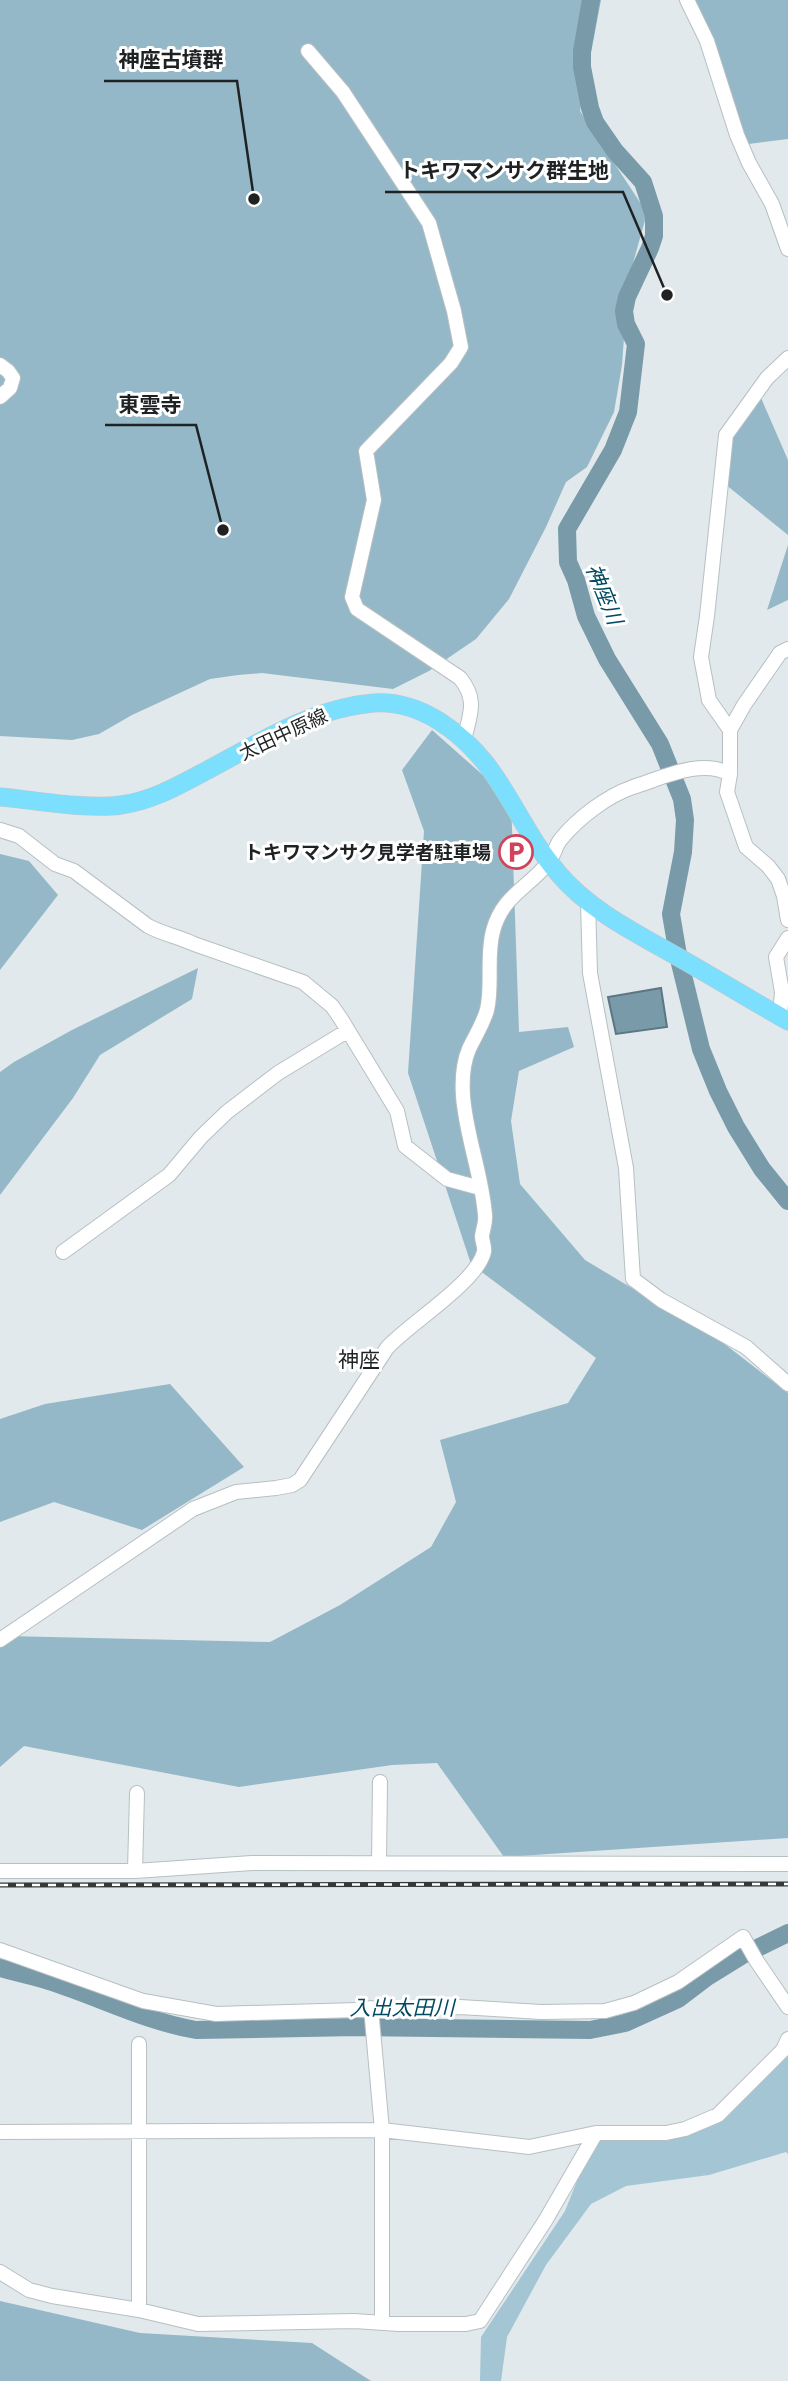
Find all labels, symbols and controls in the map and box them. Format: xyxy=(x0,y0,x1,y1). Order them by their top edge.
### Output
callout: 神座古墳群 xyxy=(104,39,237,81)
text: 神座古墳群 xyxy=(119,45,224,73)
callout: トキワマンサク群生地 xyxy=(385,150,623,192)
text: トキワマンサク群生地 xyxy=(399,156,609,184)
callout: 東雲寺 xyxy=(105,383,196,425)
text: 東雲寺 xyxy=(119,390,182,418)
water label: 神座川 xyxy=(580,560,631,630)
street label: 太田中原線 xyxy=(234,702,332,766)
parking icon: トキワマンサク見学者駐車場 xyxy=(497,833,535,871)
place label: トキワマンサク見学者駐車場 xyxy=(244,839,491,865)
district label: 神座 xyxy=(338,1345,380,1373)
water label: 入出太田川 xyxy=(350,1993,456,2021)

